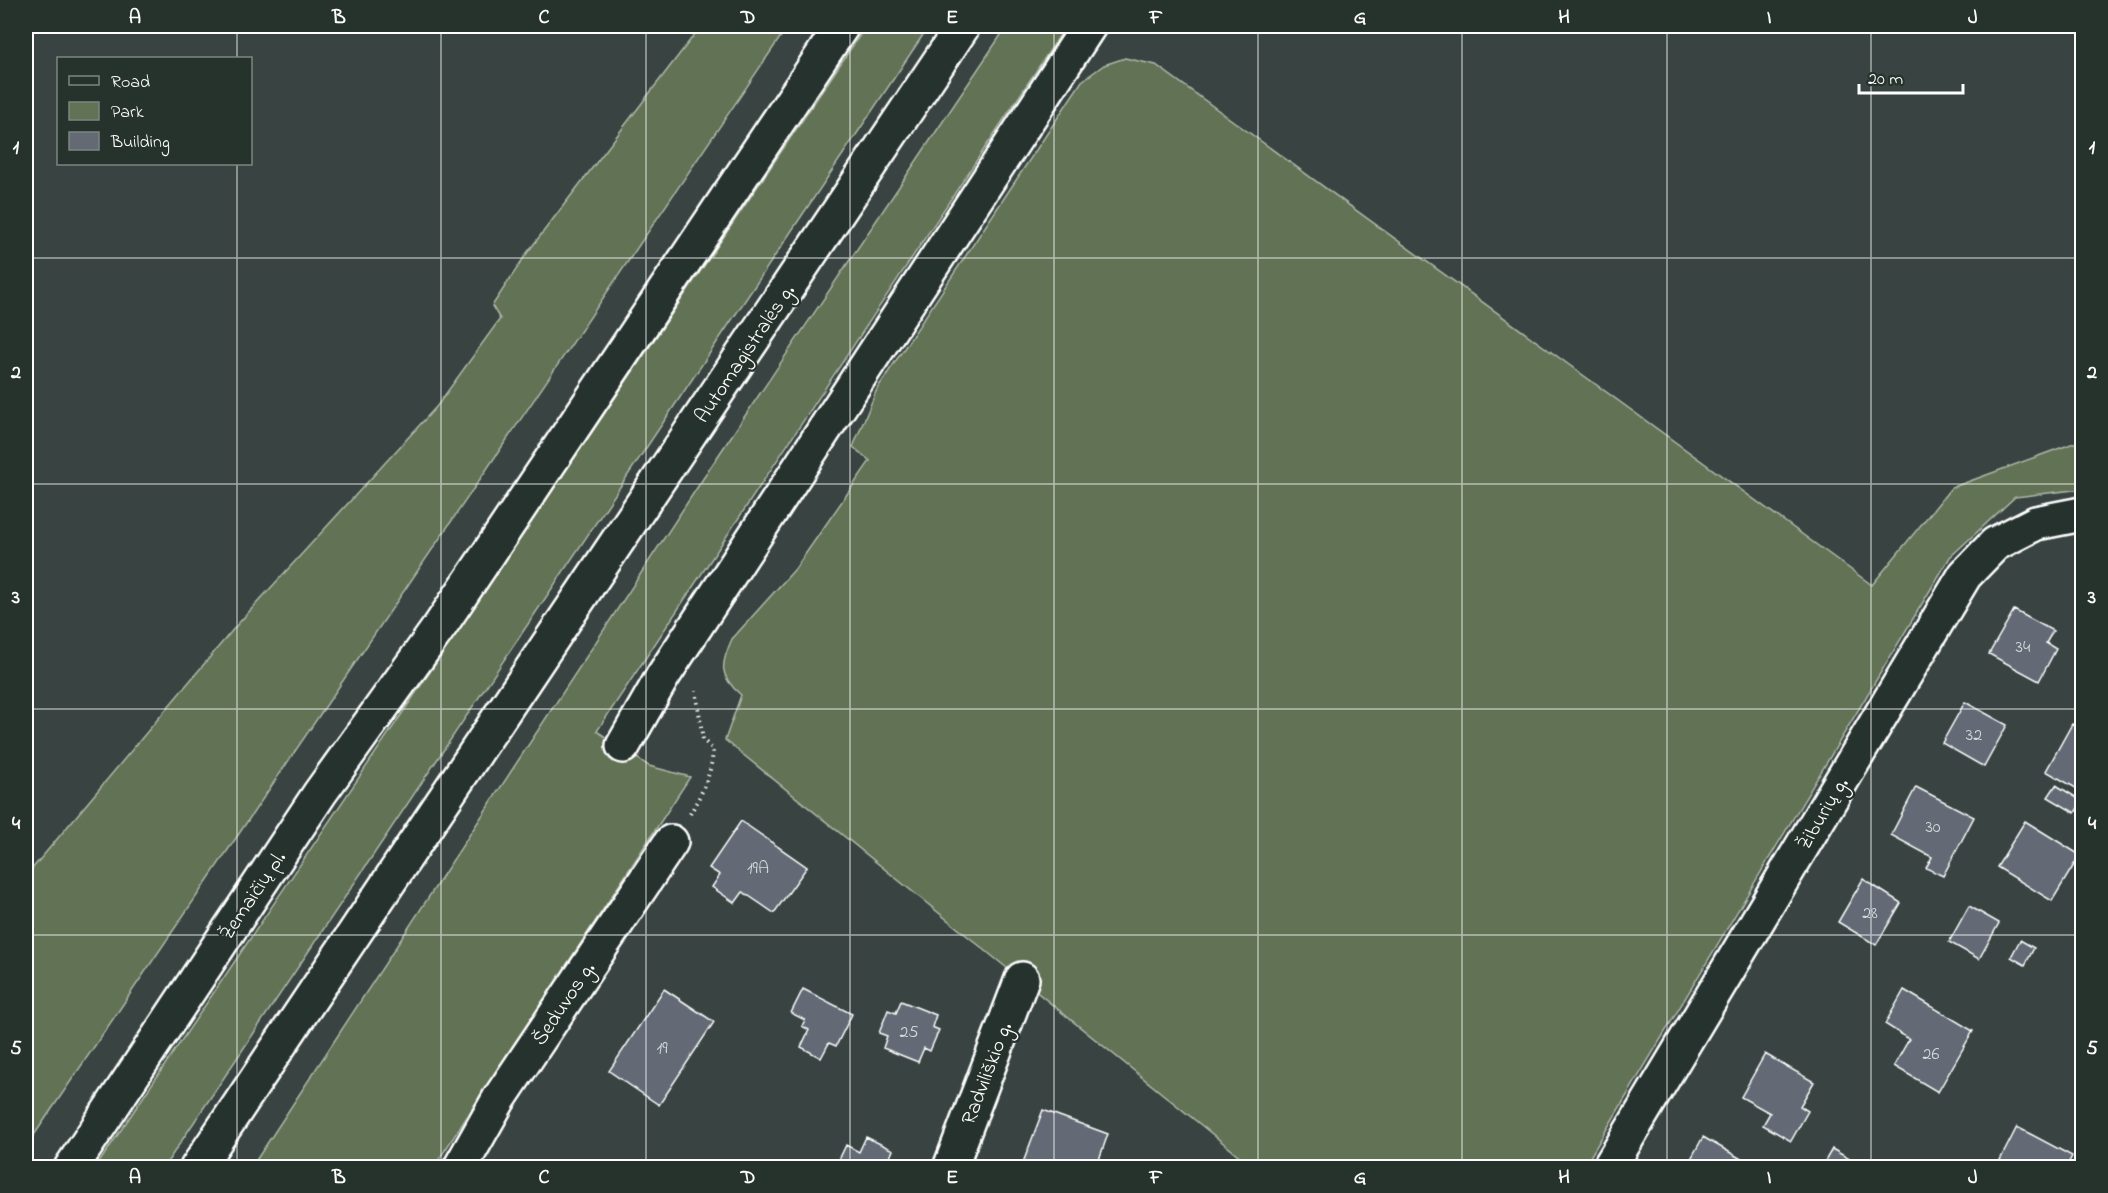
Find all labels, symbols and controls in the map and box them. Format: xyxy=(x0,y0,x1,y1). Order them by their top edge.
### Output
text: A xyxy=(129,4,141,33)
text: B xyxy=(331,4,346,33)
text: C xyxy=(539,4,550,33)
text: D xyxy=(740,4,755,33)
text: E xyxy=(946,4,958,33)
text: F xyxy=(1149,4,1163,33)
text: G xyxy=(1354,4,1367,33)
text: H xyxy=(1558,4,1570,33)
text: I xyxy=(1767,4,1772,33)
text: J xyxy=(1968,4,1978,33)
legend xyxy=(57,57,252,165)
scale bar xyxy=(1859,57,1962,95)
text: 20 m xyxy=(1868,67,1903,93)
text: Road xyxy=(111,70,150,96)
text: Park xyxy=(111,100,144,126)
text: Building xyxy=(110,130,170,157)
text: 1 xyxy=(13,134,20,163)
text: 1 xyxy=(2089,134,2096,163)
street label: Automagistralės g. xyxy=(688,279,805,431)
text: 2 xyxy=(10,359,21,388)
text: 2 xyxy=(2086,359,2097,388)
text: 3 xyxy=(11,584,20,613)
text: 3 xyxy=(2087,584,2096,613)
house number: 34 xyxy=(2016,635,2031,661)
house number: 32 xyxy=(1966,723,1982,749)
street label: Žiburių g. xyxy=(1790,772,1859,857)
text: 4 xyxy=(12,810,21,839)
text: 4 xyxy=(2088,810,2097,839)
house number: 30 xyxy=(1925,815,1941,841)
street label: Žemaičių pl. xyxy=(213,846,295,947)
house number: 19A xyxy=(747,856,769,882)
house number: 28 xyxy=(1862,901,1878,927)
street label: Šeduvos g. xyxy=(526,956,605,1053)
street label: Radviliškio g. xyxy=(955,1018,1023,1130)
house number: 25 xyxy=(899,1020,919,1046)
text: 5 xyxy=(10,1035,22,1064)
text: 5 xyxy=(2086,1035,2098,1064)
house number: 19 xyxy=(656,1036,668,1062)
house number: 26 xyxy=(1923,1042,1940,1068)
text: A xyxy=(129,1164,141,1193)
text: B xyxy=(331,1164,346,1193)
text: C xyxy=(539,1164,550,1193)
text: D xyxy=(740,1164,755,1193)
text: E xyxy=(946,1164,958,1193)
text: F xyxy=(1149,1164,1163,1193)
text: G xyxy=(1354,1164,1367,1193)
text: H xyxy=(1558,1164,1570,1193)
text: I xyxy=(1767,1164,1772,1193)
text: J xyxy=(1968,1164,1978,1193)

